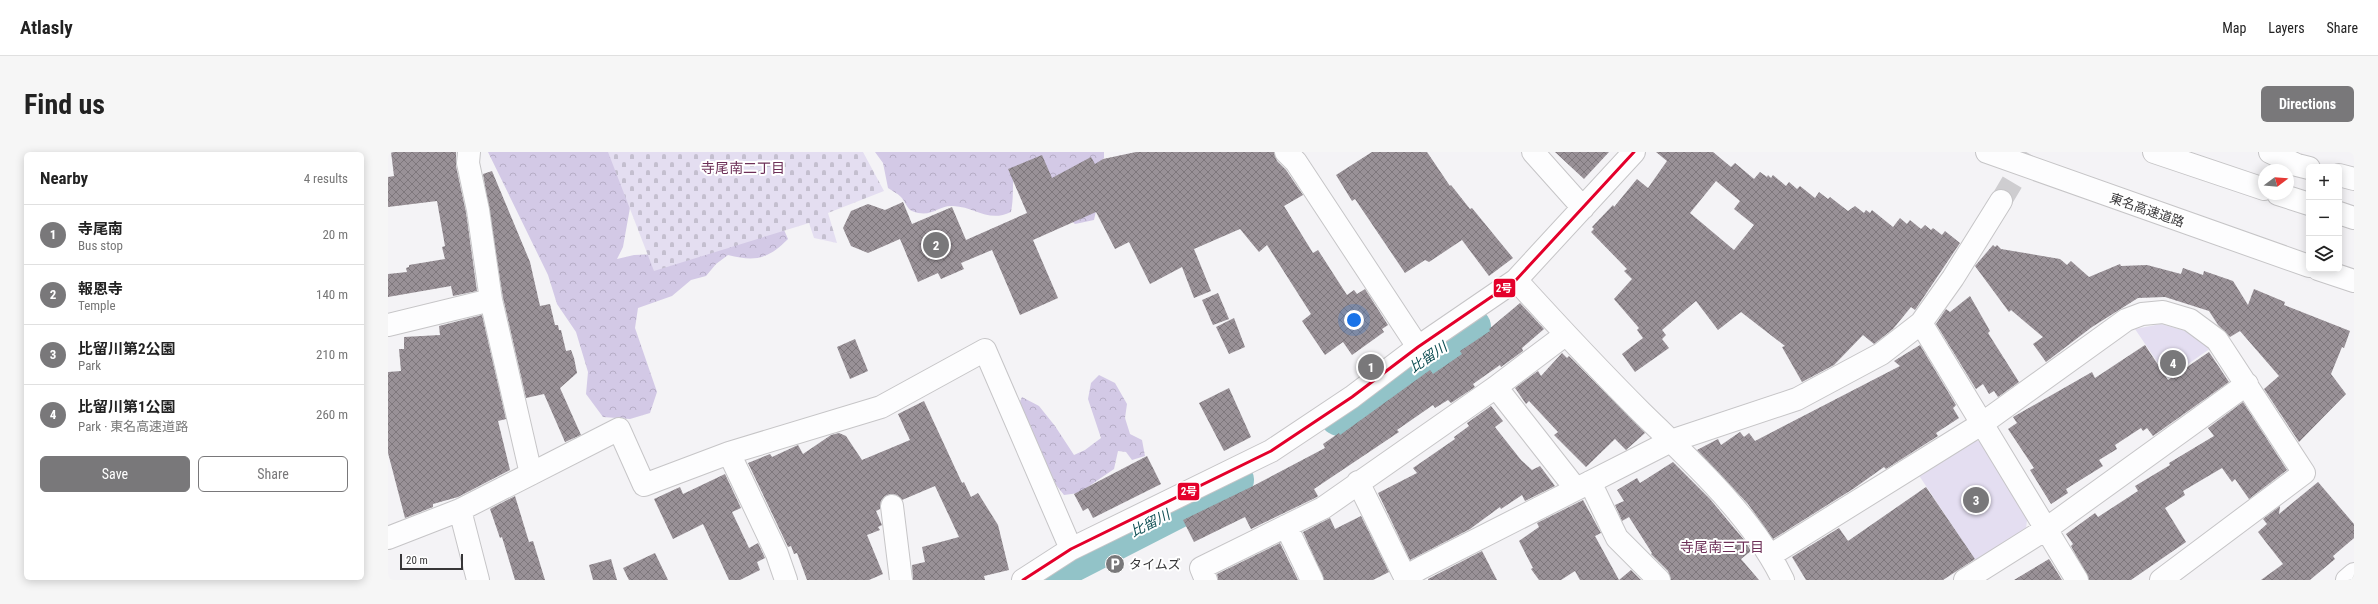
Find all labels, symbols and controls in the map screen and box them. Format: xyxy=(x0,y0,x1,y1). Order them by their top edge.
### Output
text: Atlasly xyxy=(20,16,73,39)
text: Map xyxy=(2222,20,2246,36)
text: Layers xyxy=(2268,20,2305,36)
text: Share xyxy=(2327,20,2358,36)
button: Directions xyxy=(2261,86,2354,122)
text: Find us xyxy=(24,88,105,121)
district label: 寺尾南二丁目 xyxy=(701,160,785,176)
north arrow xyxy=(2258,164,2294,200)
map controls xyxy=(2306,164,2342,272)
button: + xyxy=(2306,164,2342,200)
text: Nearby xyxy=(40,168,88,188)
text: 4 results xyxy=(304,171,348,186)
street label: 東名高速道路 xyxy=(2108,190,2186,230)
button: − xyxy=(2306,200,2342,236)
text: 寺尾南 xyxy=(78,220,123,238)
text: 1 xyxy=(50,227,56,242)
text: 20 m xyxy=(322,227,348,242)
pin: 2 xyxy=(923,230,949,260)
button: layers xyxy=(2306,236,2342,272)
text: Bus stop xyxy=(78,238,123,253)
line badge: 2号 xyxy=(1493,278,1516,298)
text: 報恩寺 xyxy=(78,280,123,298)
text: 2号 xyxy=(1496,282,1512,295)
text: 2 xyxy=(50,287,56,302)
text: 140 m xyxy=(316,287,348,302)
text: Temple xyxy=(78,298,116,313)
your location xyxy=(1344,310,1364,330)
water label: 比留川 xyxy=(1406,338,1452,375)
text: 比留川第2公園 xyxy=(78,340,176,358)
text: 3 xyxy=(50,347,56,362)
text: 210 m xyxy=(316,347,348,362)
pin: 4 xyxy=(2160,348,2186,378)
pin: 1 xyxy=(1358,352,1384,382)
text: Park xyxy=(78,358,101,373)
text: 比留川第1公園 xyxy=(78,398,176,416)
text: 4 xyxy=(50,407,56,422)
text: 260 m xyxy=(316,407,348,422)
text: Park · 東名高速道路 xyxy=(78,419,188,434)
button: Save xyxy=(40,456,190,492)
button: Share xyxy=(198,456,348,492)
line badge: 2号 xyxy=(1177,482,1200,501)
text: 2号 xyxy=(1181,485,1197,498)
pin: 3 xyxy=(1963,485,1989,515)
water label: 比留川 xyxy=(1128,505,1174,540)
district label: 寺尾南三丁目 xyxy=(1680,539,1764,555)
scale bar xyxy=(400,552,463,571)
parking icon: タイムズ xyxy=(1104,553,1126,575)
text: 20 m xyxy=(406,554,428,567)
place label: タイムズ xyxy=(1129,557,1181,572)

